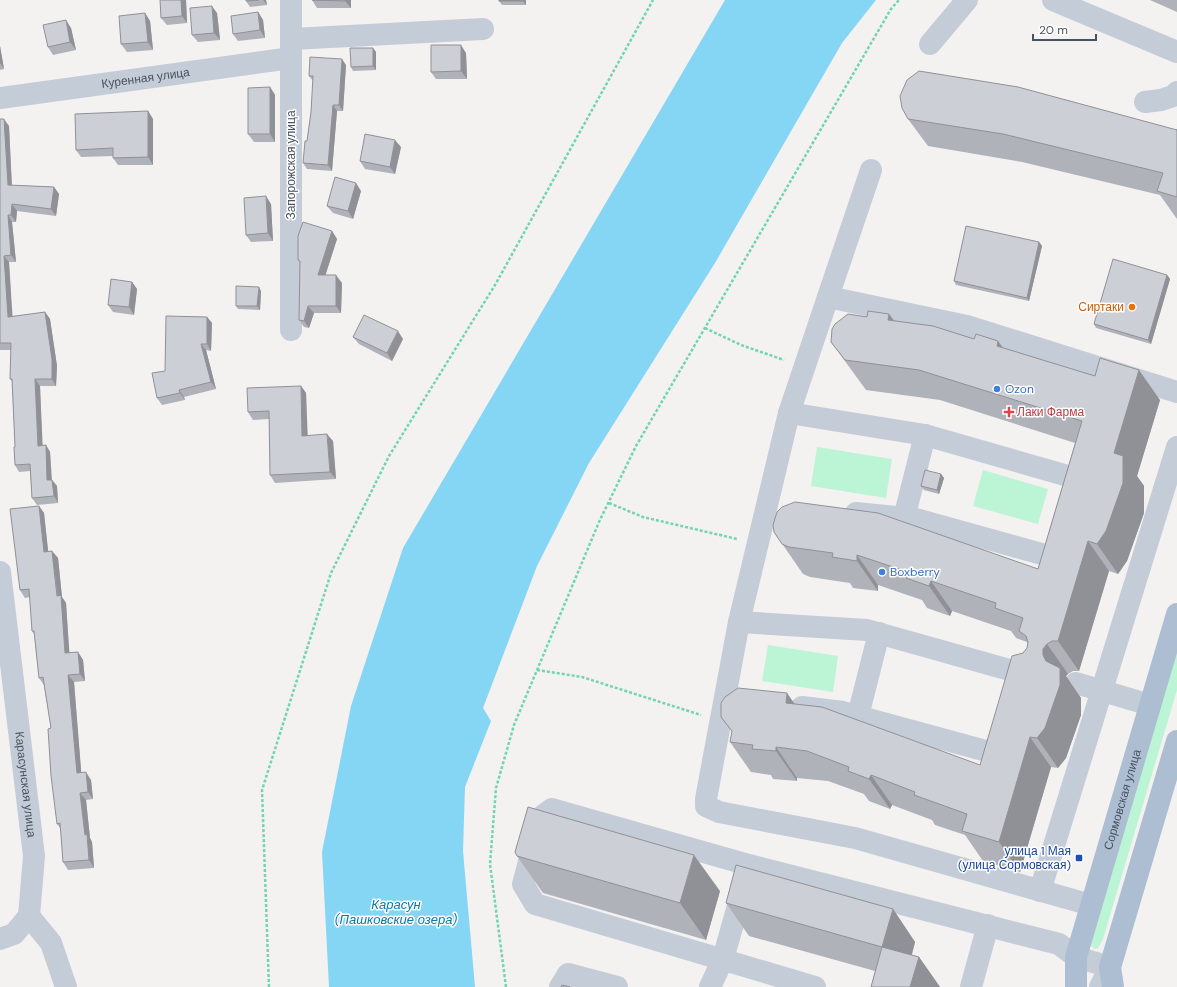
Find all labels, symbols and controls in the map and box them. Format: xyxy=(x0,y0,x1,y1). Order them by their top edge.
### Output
scale bar xyxy=(1033,16,1096,42)
text: 20 m xyxy=(1039,22,1068,38)
street label: Куренная улица xyxy=(100,64,191,92)
street label: Запорожская улица xyxy=(283,110,299,220)
place label: Сиртаки xyxy=(1078,299,1124,315)
marker: Сиртаки xyxy=(1127,302,1137,312)
place label: Ozon xyxy=(1005,381,1034,397)
marker: Ozon xyxy=(992,384,1002,394)
place label: Лаки Фарма xyxy=(1017,404,1084,420)
marker: Лаки Фарма xyxy=(1004,407,1014,417)
place label: Boxberry xyxy=(890,564,940,580)
marker: Boxberry xyxy=(877,567,887,577)
street label: Карасунская улица xyxy=(11,731,40,839)
street label: Сормовская улица xyxy=(1100,747,1145,852)
place label: улица 1 Мая (улица Сормовская) xyxy=(958,843,1071,873)
marker: улица 1 Мая (улица Сормовская) xyxy=(1074,853,1084,863)
water label: Карасун (Пашковские озера) xyxy=(335,896,457,928)

